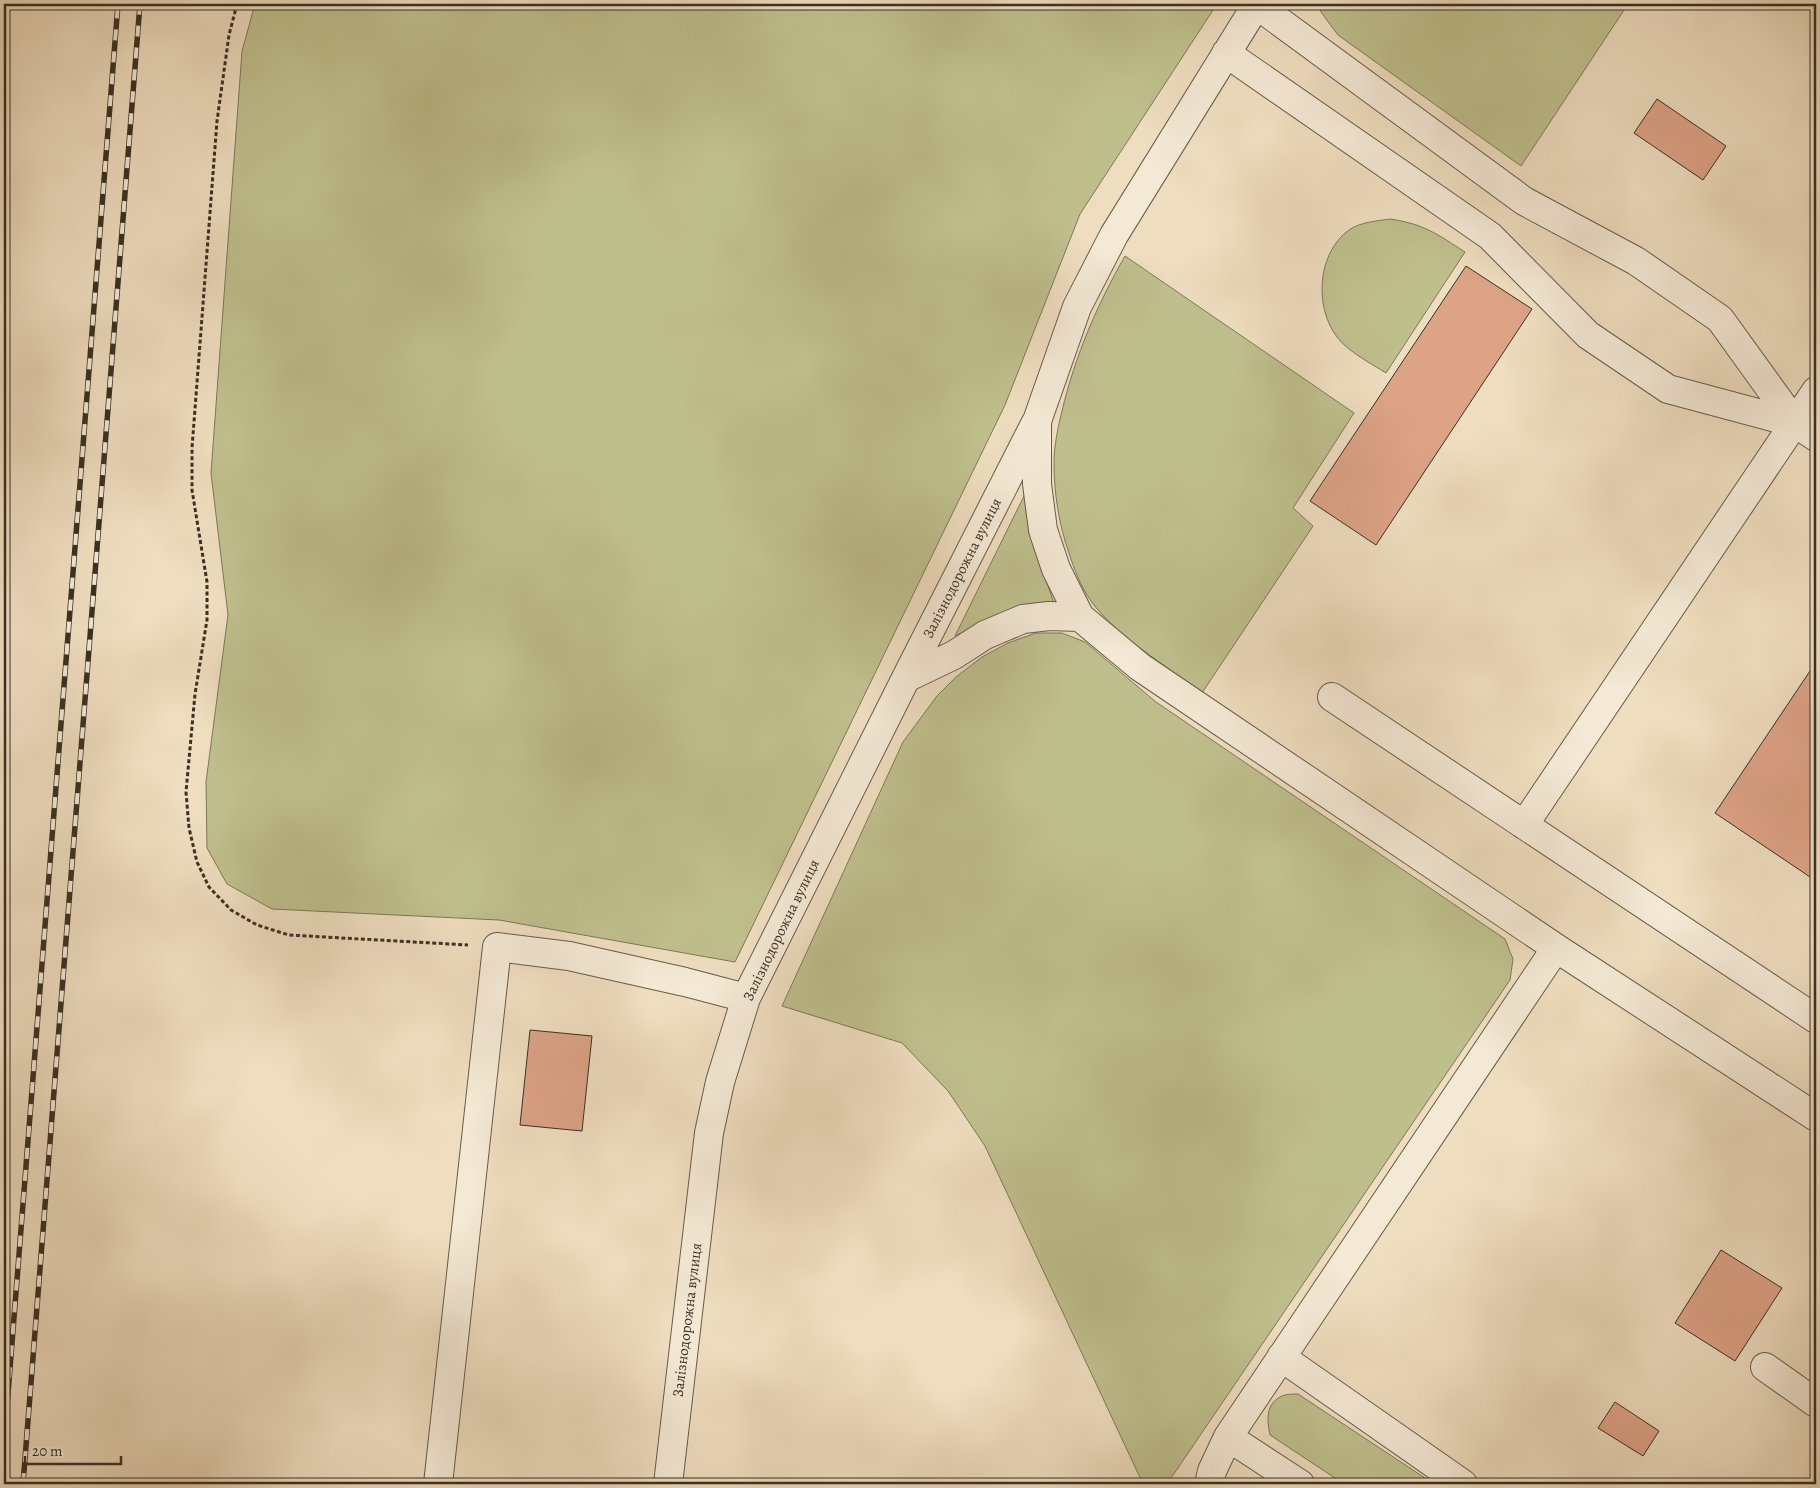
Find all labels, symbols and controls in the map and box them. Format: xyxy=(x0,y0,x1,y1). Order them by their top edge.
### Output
street label: Залізнодорожна вулиця xyxy=(918,494,1006,642)
street label: Залізнодорожна вулиця xyxy=(738,856,824,1004)
street label: Залізнодорожна вулиця xyxy=(668,1242,706,1398)
scale bar xyxy=(25,1433,121,1465)
text: 20 m xyxy=(32,1441,63,1461)

